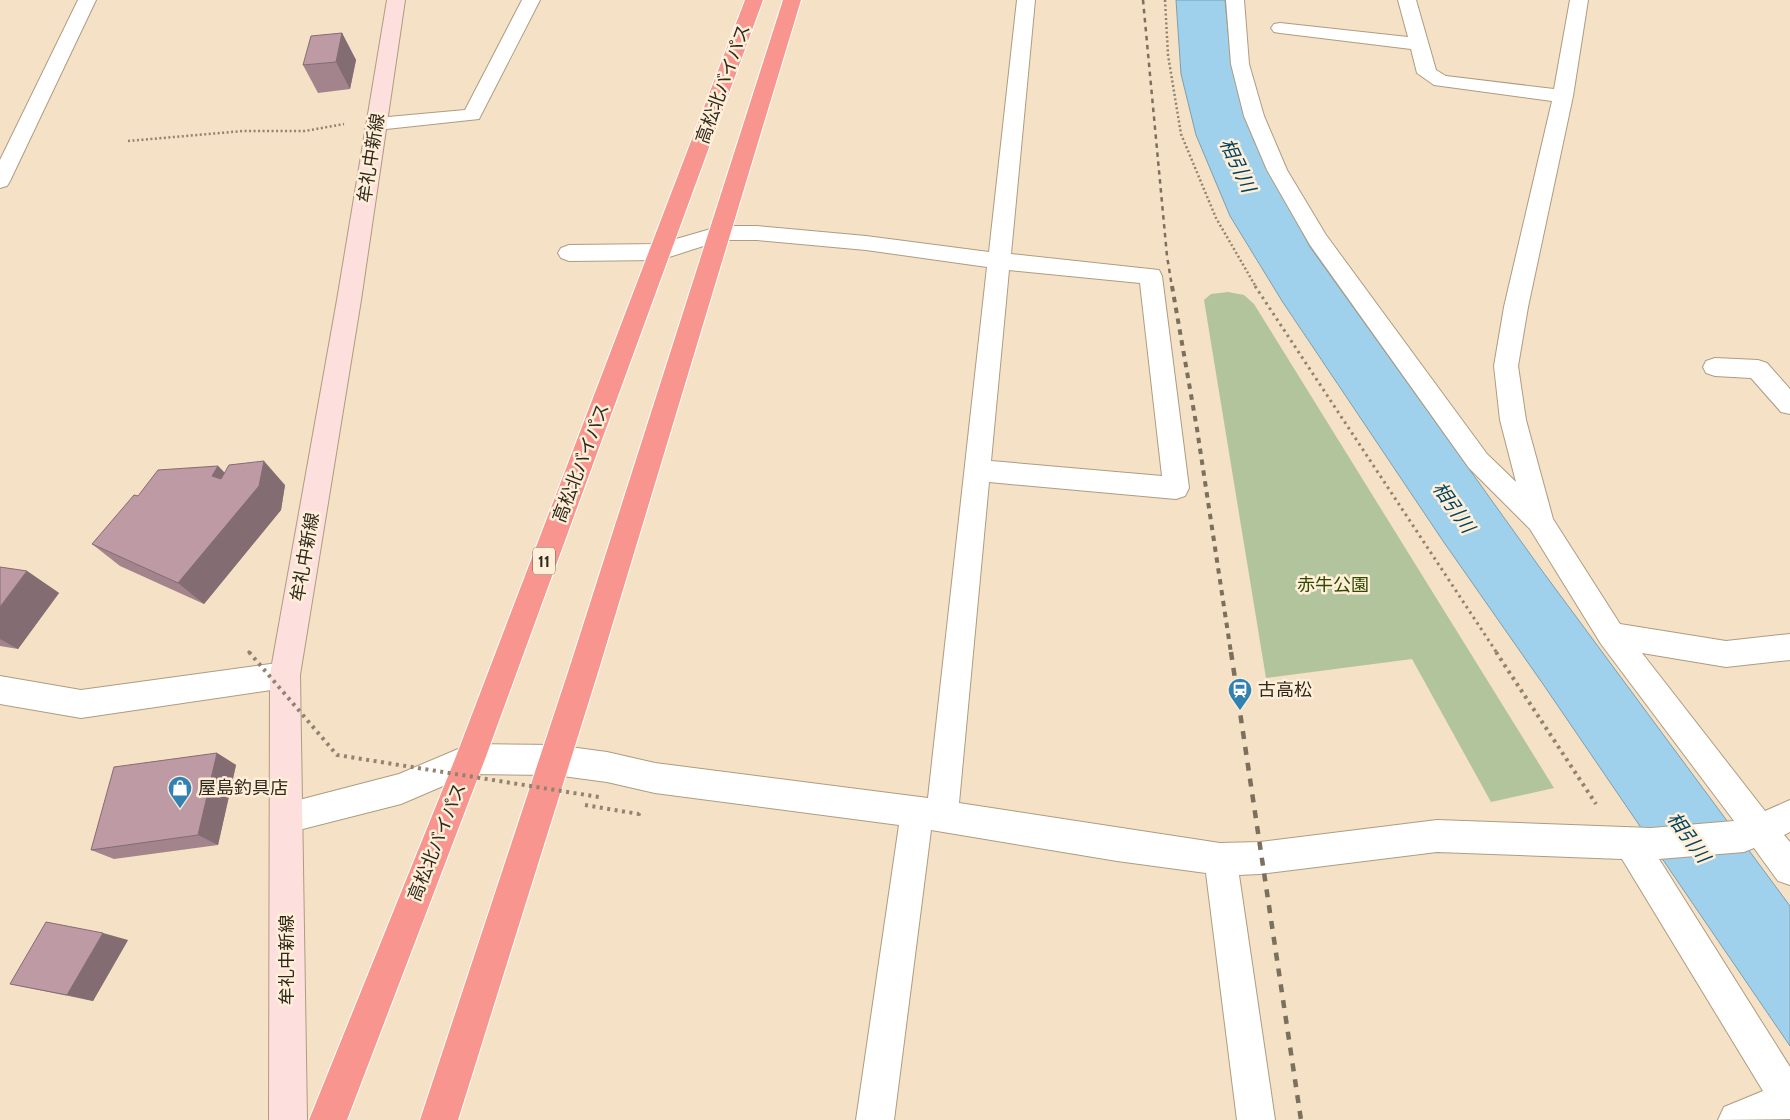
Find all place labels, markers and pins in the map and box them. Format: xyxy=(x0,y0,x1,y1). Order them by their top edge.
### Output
station icon: 古高松 xyxy=(1227,677,1253,711)
place label: 古高松 xyxy=(1258,679,1312,701)
shop icon: 屋島釣具店 xyxy=(167,775,193,809)
place label: 屋島釣具店 xyxy=(198,777,288,799)

